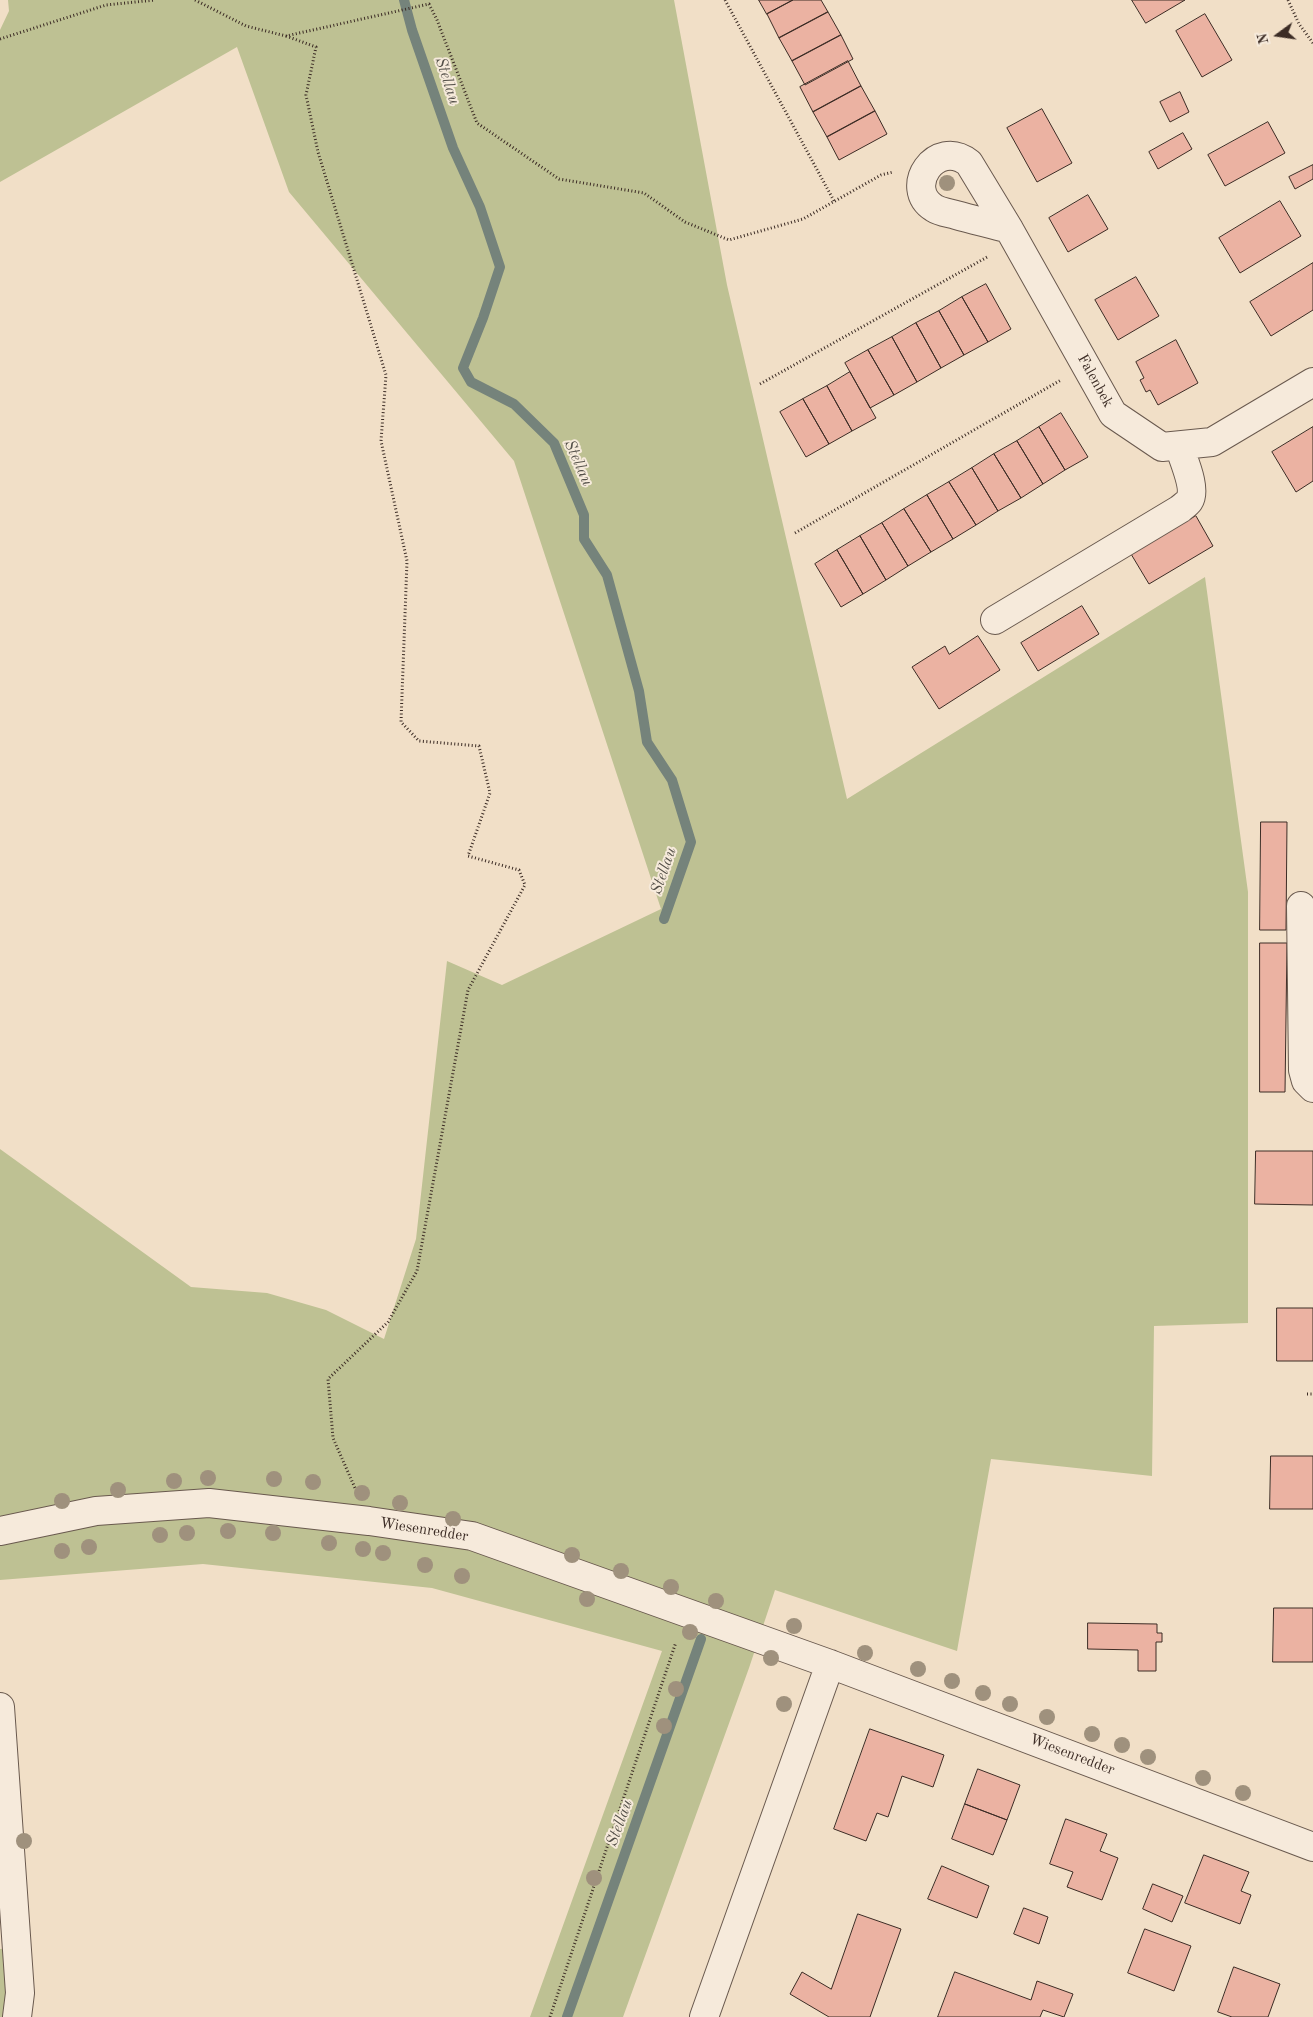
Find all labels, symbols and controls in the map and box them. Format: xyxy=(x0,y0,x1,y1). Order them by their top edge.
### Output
north arrow xyxy=(1253,10,1303,60)
text: N xyxy=(1255,32,1272,46)
water label: Stellau xyxy=(430,55,464,107)
street label: Falenbek xyxy=(1073,351,1117,411)
water label: Stellau xyxy=(559,437,597,489)
water label: Stellau xyxy=(647,845,681,897)
street label: Wiesenredder xyxy=(378,1514,470,1546)
street label: Wiesenredder xyxy=(1027,1731,1117,1779)
water label: Stellau xyxy=(603,1797,637,1849)

